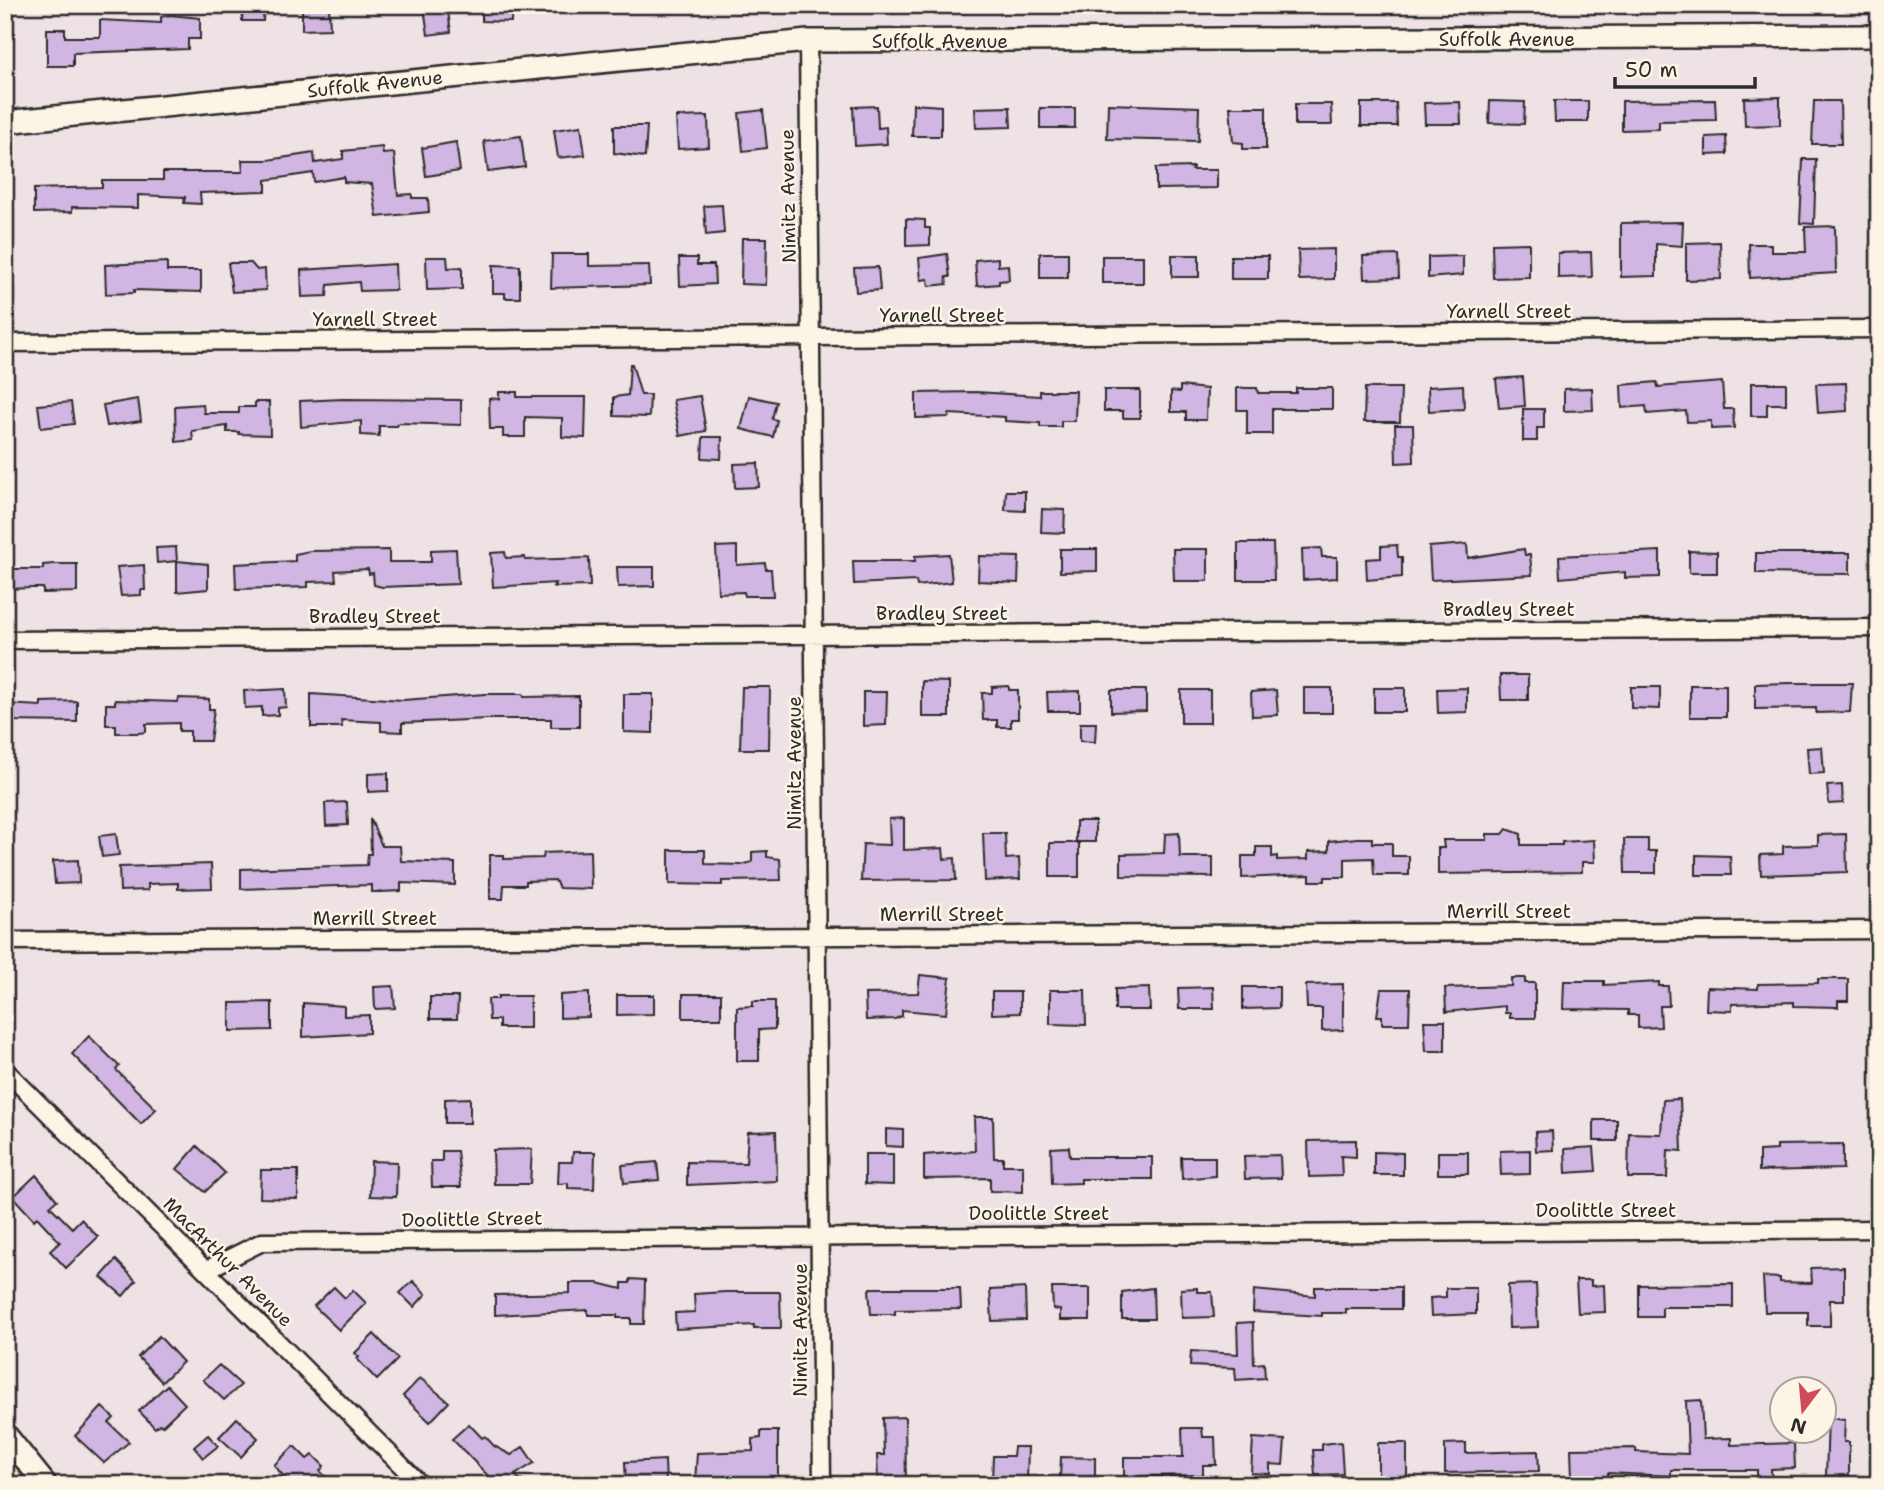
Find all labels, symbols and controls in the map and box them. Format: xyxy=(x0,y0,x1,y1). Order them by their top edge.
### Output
street label: Suffolk Avenue xyxy=(1439,27,1575,52)
street label: Suffolk Avenue xyxy=(872,29,1008,54)
scale bar xyxy=(1615,46,1755,90)
text: 50 m xyxy=(1625,56,1678,84)
street label: Suffolk Avenue xyxy=(306,64,444,104)
street label: Nimitz Avenue xyxy=(774,129,802,263)
street label: Yarnell Street xyxy=(1446,299,1572,324)
street label: Yarnell Street xyxy=(879,303,1005,328)
street label: Yarnell Street xyxy=(312,307,438,332)
street label: Bradley Street xyxy=(1443,597,1575,622)
street label: Bradley Street xyxy=(876,601,1008,626)
street label: Bradley Street xyxy=(309,604,441,629)
street label: Nimitz Avenue xyxy=(782,696,807,830)
street label: Merrill Street xyxy=(1447,899,1571,924)
street label: Merrill Street xyxy=(880,902,1004,927)
street label: Merrill Street xyxy=(313,906,437,931)
street label: MacArthur Avenue xyxy=(158,1192,298,1332)
street label: Doolittle Street xyxy=(1536,1198,1676,1223)
street label: Doolittle Street xyxy=(969,1201,1109,1226)
street label: Doolittle Street xyxy=(401,1205,543,1233)
street label: Nimitz Avenue xyxy=(788,1263,813,1397)
north arrow xyxy=(1769,1374,1839,1444)
text: N xyxy=(1788,1412,1809,1440)

